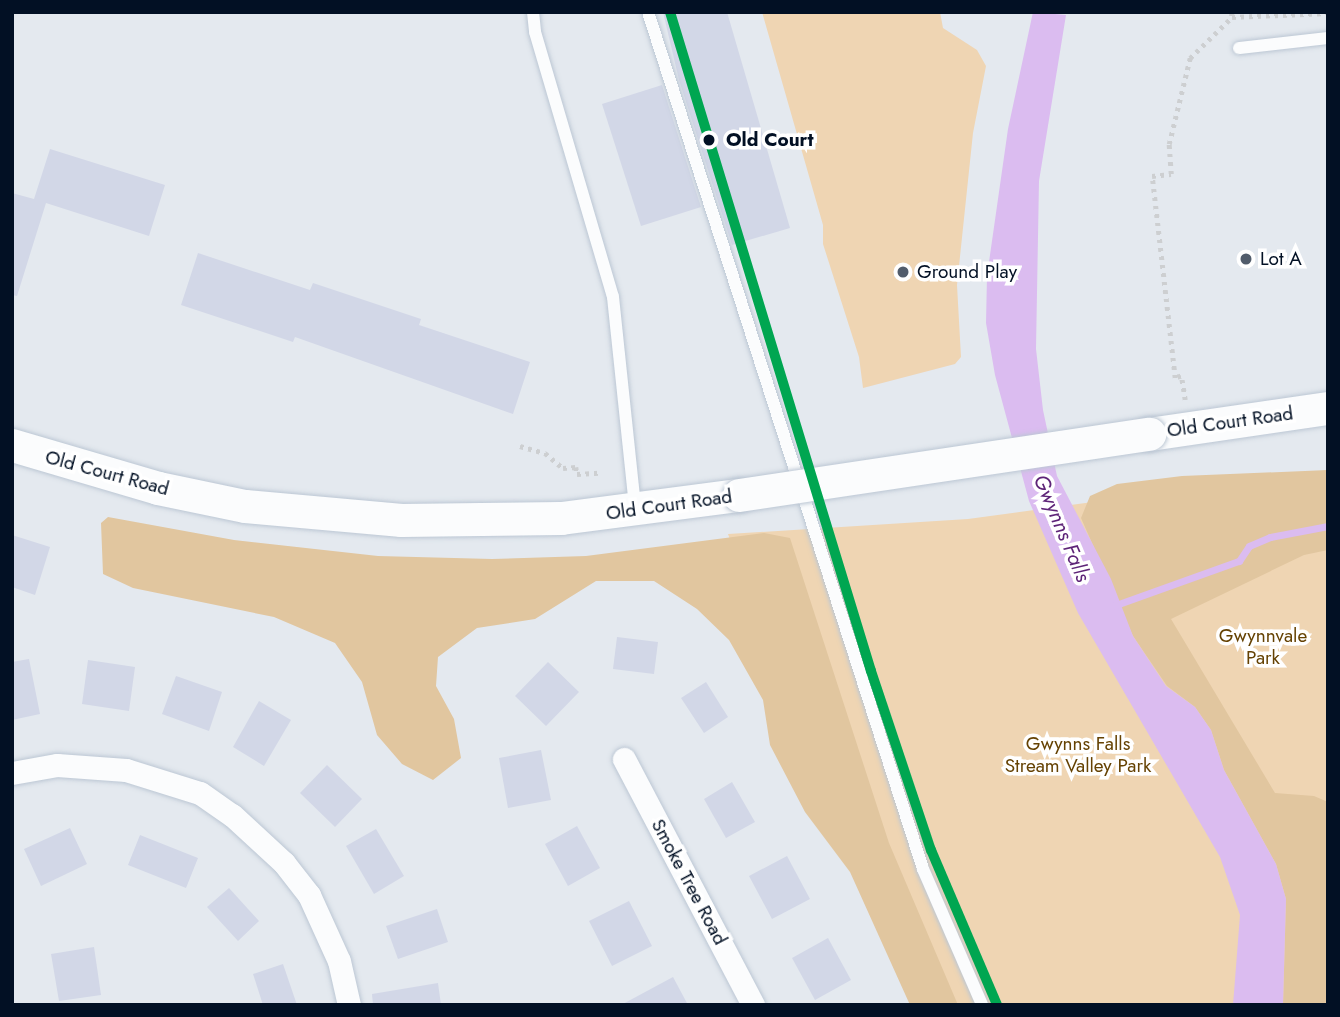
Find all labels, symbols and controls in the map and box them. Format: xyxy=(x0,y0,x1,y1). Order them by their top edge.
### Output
marker: Old Court xyxy=(698,129,720,151)
place label: Old Court xyxy=(726,129,813,151)
place label: Lot A xyxy=(1260,248,1302,270)
marker: Lot A xyxy=(1238,251,1254,267)
place label: Ground Play xyxy=(917,261,1017,283)
marker: Ground Play xyxy=(895,264,911,280)
street label: Old Court Road xyxy=(1166,402,1294,442)
street label: Old Court Road xyxy=(43,446,171,500)
water label: Gwynns Falls xyxy=(1028,471,1096,585)
street label: Old Court Road xyxy=(605,485,733,525)
park label: Gwynnvale Park xyxy=(1219,625,1307,669)
park label: Gwynns Falls Stream Valley Park xyxy=(1005,733,1151,777)
street label: Smoke Tree Road xyxy=(646,815,732,949)

